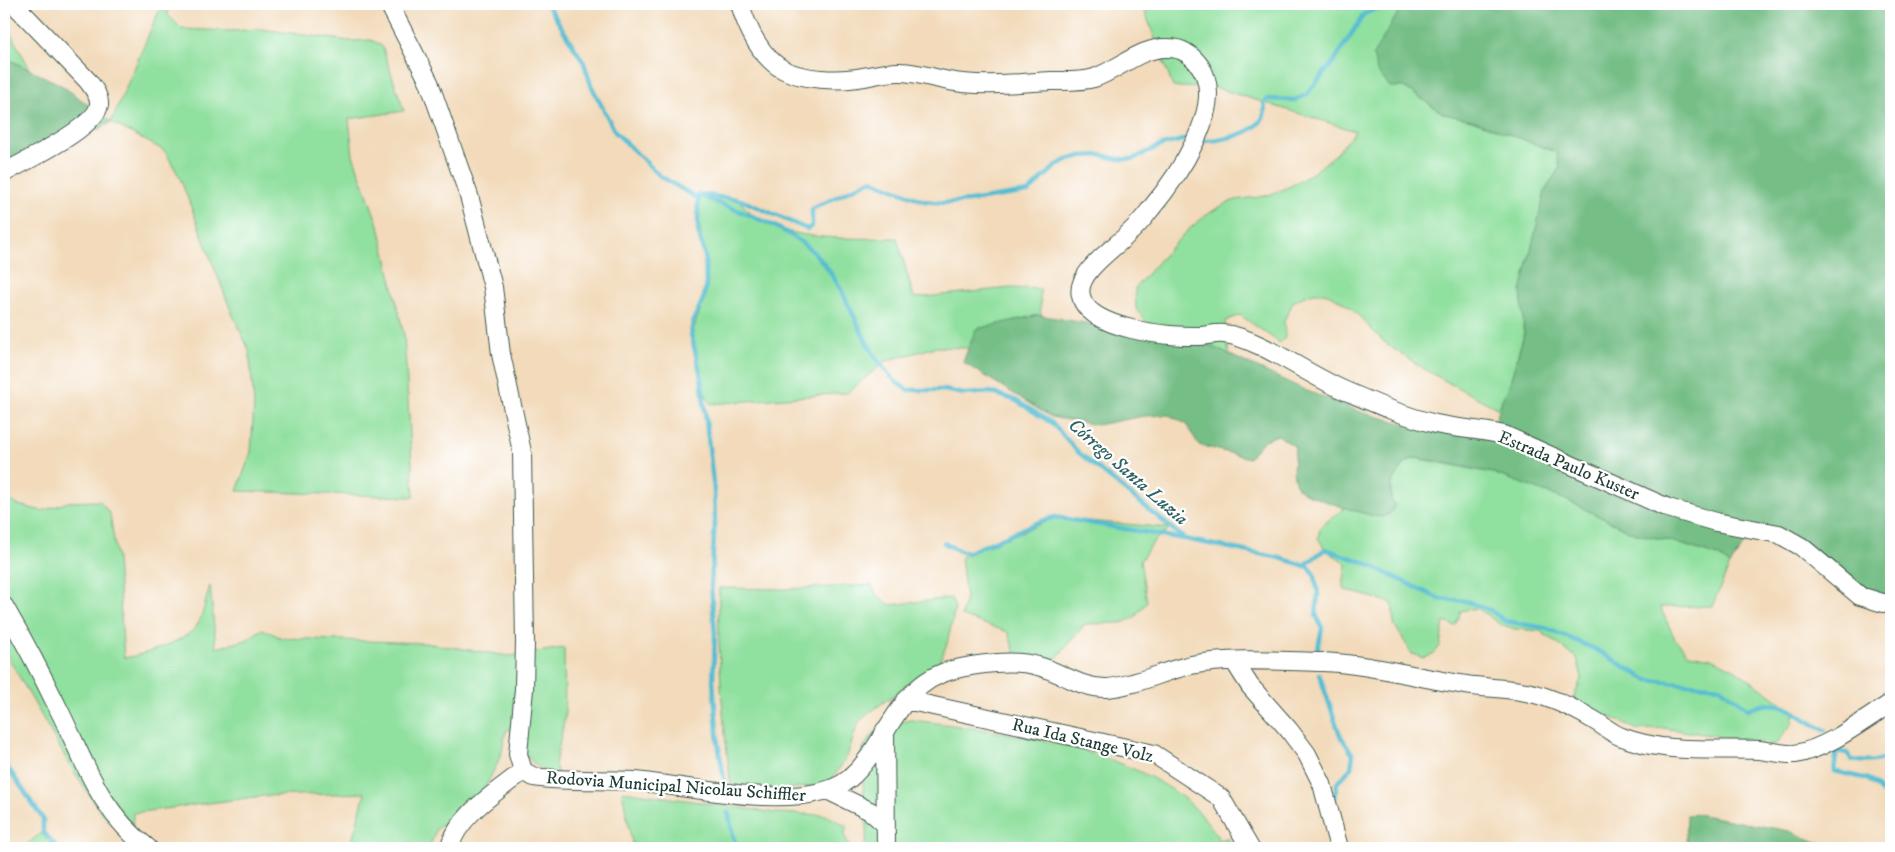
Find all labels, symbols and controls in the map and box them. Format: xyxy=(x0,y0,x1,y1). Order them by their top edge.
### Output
water label: Córrego Santa Luzia xyxy=(1063,414,1193,530)
street label: Estrada Paulo Kuster xyxy=(1495,426,1643,506)
street label: Rua Ida Stange Volz xyxy=(1010,714,1156,768)
street label: Rodovia Municipal Nicolau Schiffler xyxy=(545,767,807,807)

